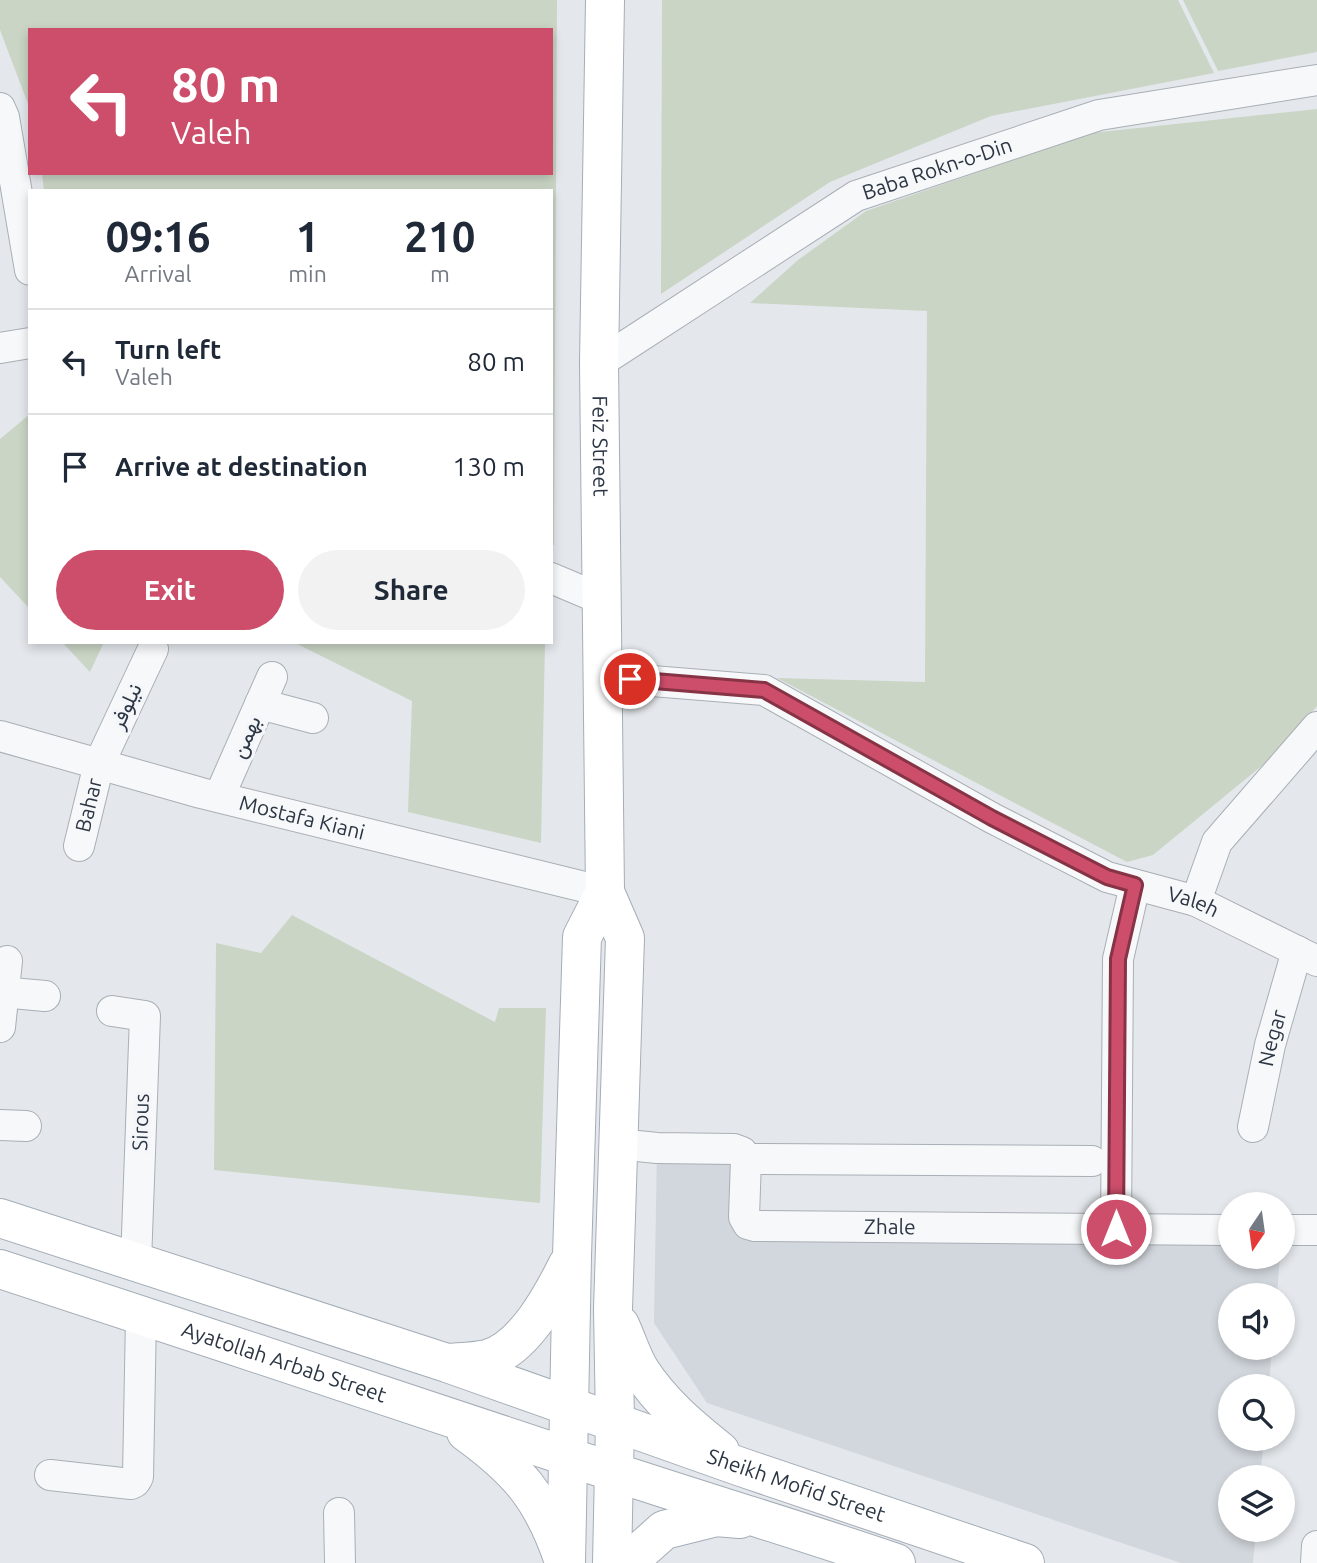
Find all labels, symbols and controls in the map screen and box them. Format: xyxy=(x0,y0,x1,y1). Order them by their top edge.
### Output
icon: left xyxy=(56,56,147,147)
text: 80 m xyxy=(171,56,280,111)
text: Valeh xyxy=(171,114,252,150)
street label: Baba Rokn-o-Din xyxy=(859,132,1015,204)
text: 09:16 xyxy=(106,213,211,260)
text: 1 xyxy=(296,213,319,260)
text: 210 xyxy=(404,213,475,260)
text: Arrival xyxy=(125,261,192,286)
text: min xyxy=(288,261,327,286)
text: m xyxy=(430,261,450,286)
text: Turn left xyxy=(115,335,221,364)
icon: left xyxy=(56,343,94,381)
text: 80 m xyxy=(467,347,525,376)
text: Valeh xyxy=(115,364,173,389)
street label: Feiz Street xyxy=(588,395,614,497)
icon: arrive xyxy=(56,448,94,486)
text: Arrive at destination xyxy=(115,452,368,481)
text: 130 m xyxy=(453,452,525,481)
button: Exit xyxy=(56,550,284,630)
button: Share xyxy=(298,550,525,630)
pin xyxy=(600,649,660,709)
icon: arrive xyxy=(611,660,649,698)
street label: نیلوفر xyxy=(104,679,148,734)
street label: بهمن xyxy=(225,712,267,762)
street label: Bahar xyxy=(70,775,106,834)
street label: Mostafa Kiani xyxy=(237,790,368,844)
street label: Valeh xyxy=(1165,881,1223,922)
street label: Negar xyxy=(1253,1007,1291,1068)
street label: Sirous xyxy=(127,1093,153,1151)
position arrow xyxy=(1079,1192,1153,1266)
north arrow xyxy=(1218,1192,1295,1269)
map controls xyxy=(1218,1192,1295,1542)
street label: Zhale xyxy=(864,1214,916,1238)
button: sound xyxy=(1218,1283,1295,1360)
street label: Ayatollah Arbab Street xyxy=(179,1317,390,1407)
button: search xyxy=(1218,1374,1295,1451)
street label: Sheikh Mofid Street xyxy=(704,1443,889,1526)
button: layers xyxy=(1218,1465,1295,1542)

